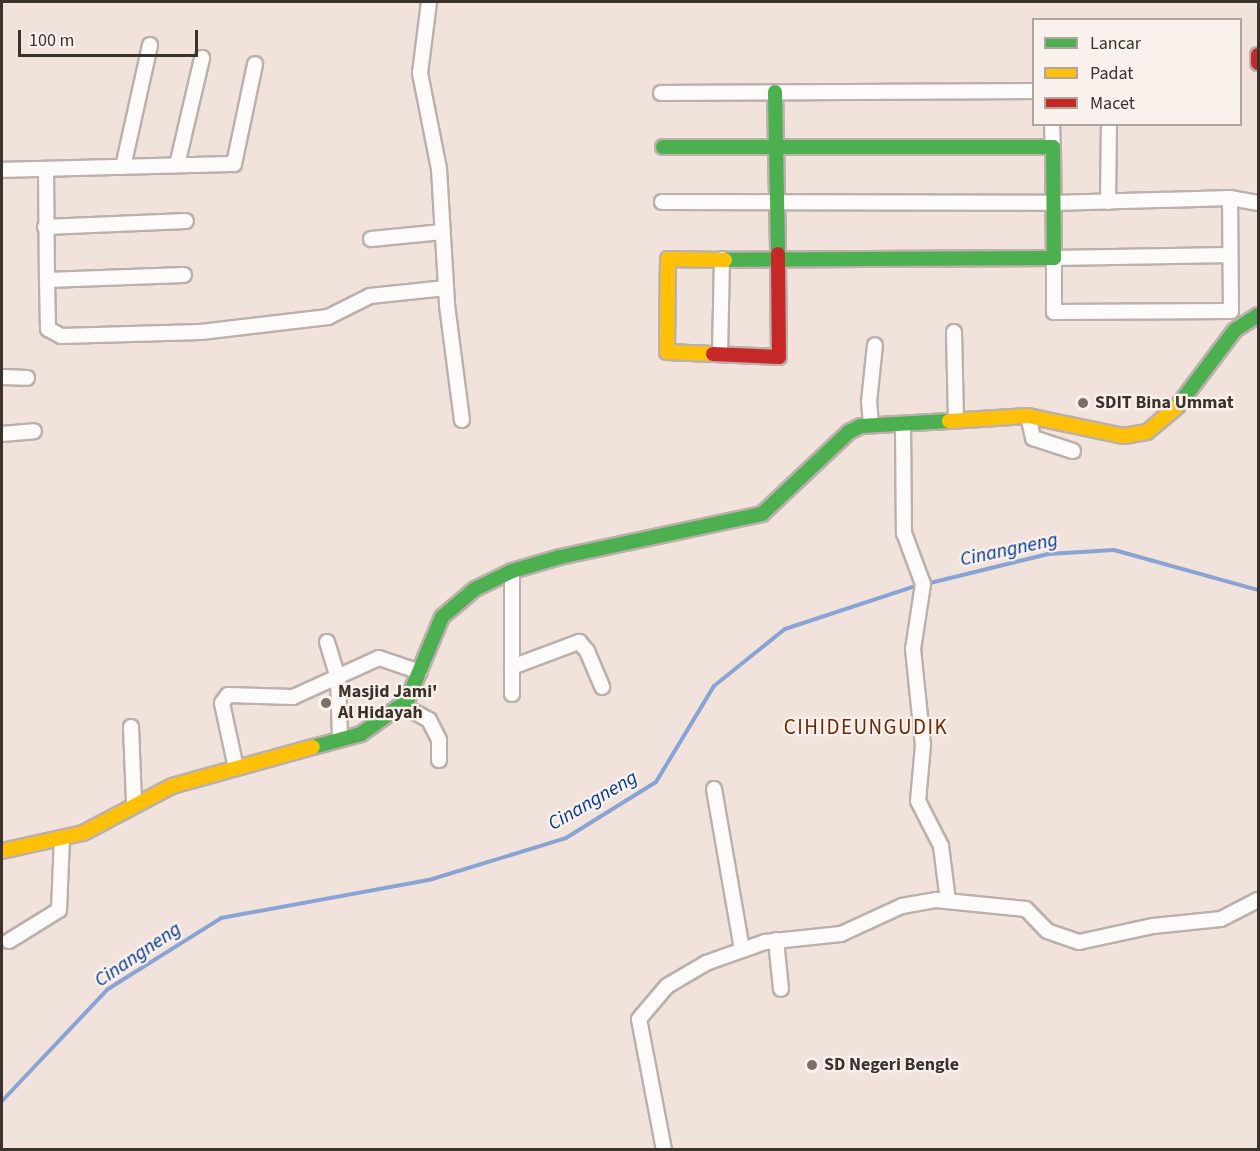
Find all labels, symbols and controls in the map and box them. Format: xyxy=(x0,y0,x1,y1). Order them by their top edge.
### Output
scale bar xyxy=(21,18,201,56)
legend xyxy=(1032,18,1242,126)
text: 100 m xyxy=(29,28,74,53)
text: Lancar xyxy=(1090,31,1141,56)
text: Padat xyxy=(1090,61,1133,86)
text: Macet xyxy=(1090,91,1135,116)
place label: SDIT Bina Ummat xyxy=(1095,392,1234,414)
marker: SDIT Bina Ummat xyxy=(1076,396,1090,410)
water label: Cinangneng xyxy=(958,528,1060,572)
place label: Masjid Jami' Al Hidayah xyxy=(338,682,438,724)
marker: Masjid Jami' Al Hidayah xyxy=(319,696,333,710)
district label: CIHIDEUNGUDIK xyxy=(784,714,948,740)
water label: Cinangneng xyxy=(544,766,642,836)
water label: Cinangneng xyxy=(90,917,186,993)
place label: SD Negeri Bengle xyxy=(824,1054,959,1076)
marker: SD Negeri Bengle xyxy=(805,1058,819,1072)

